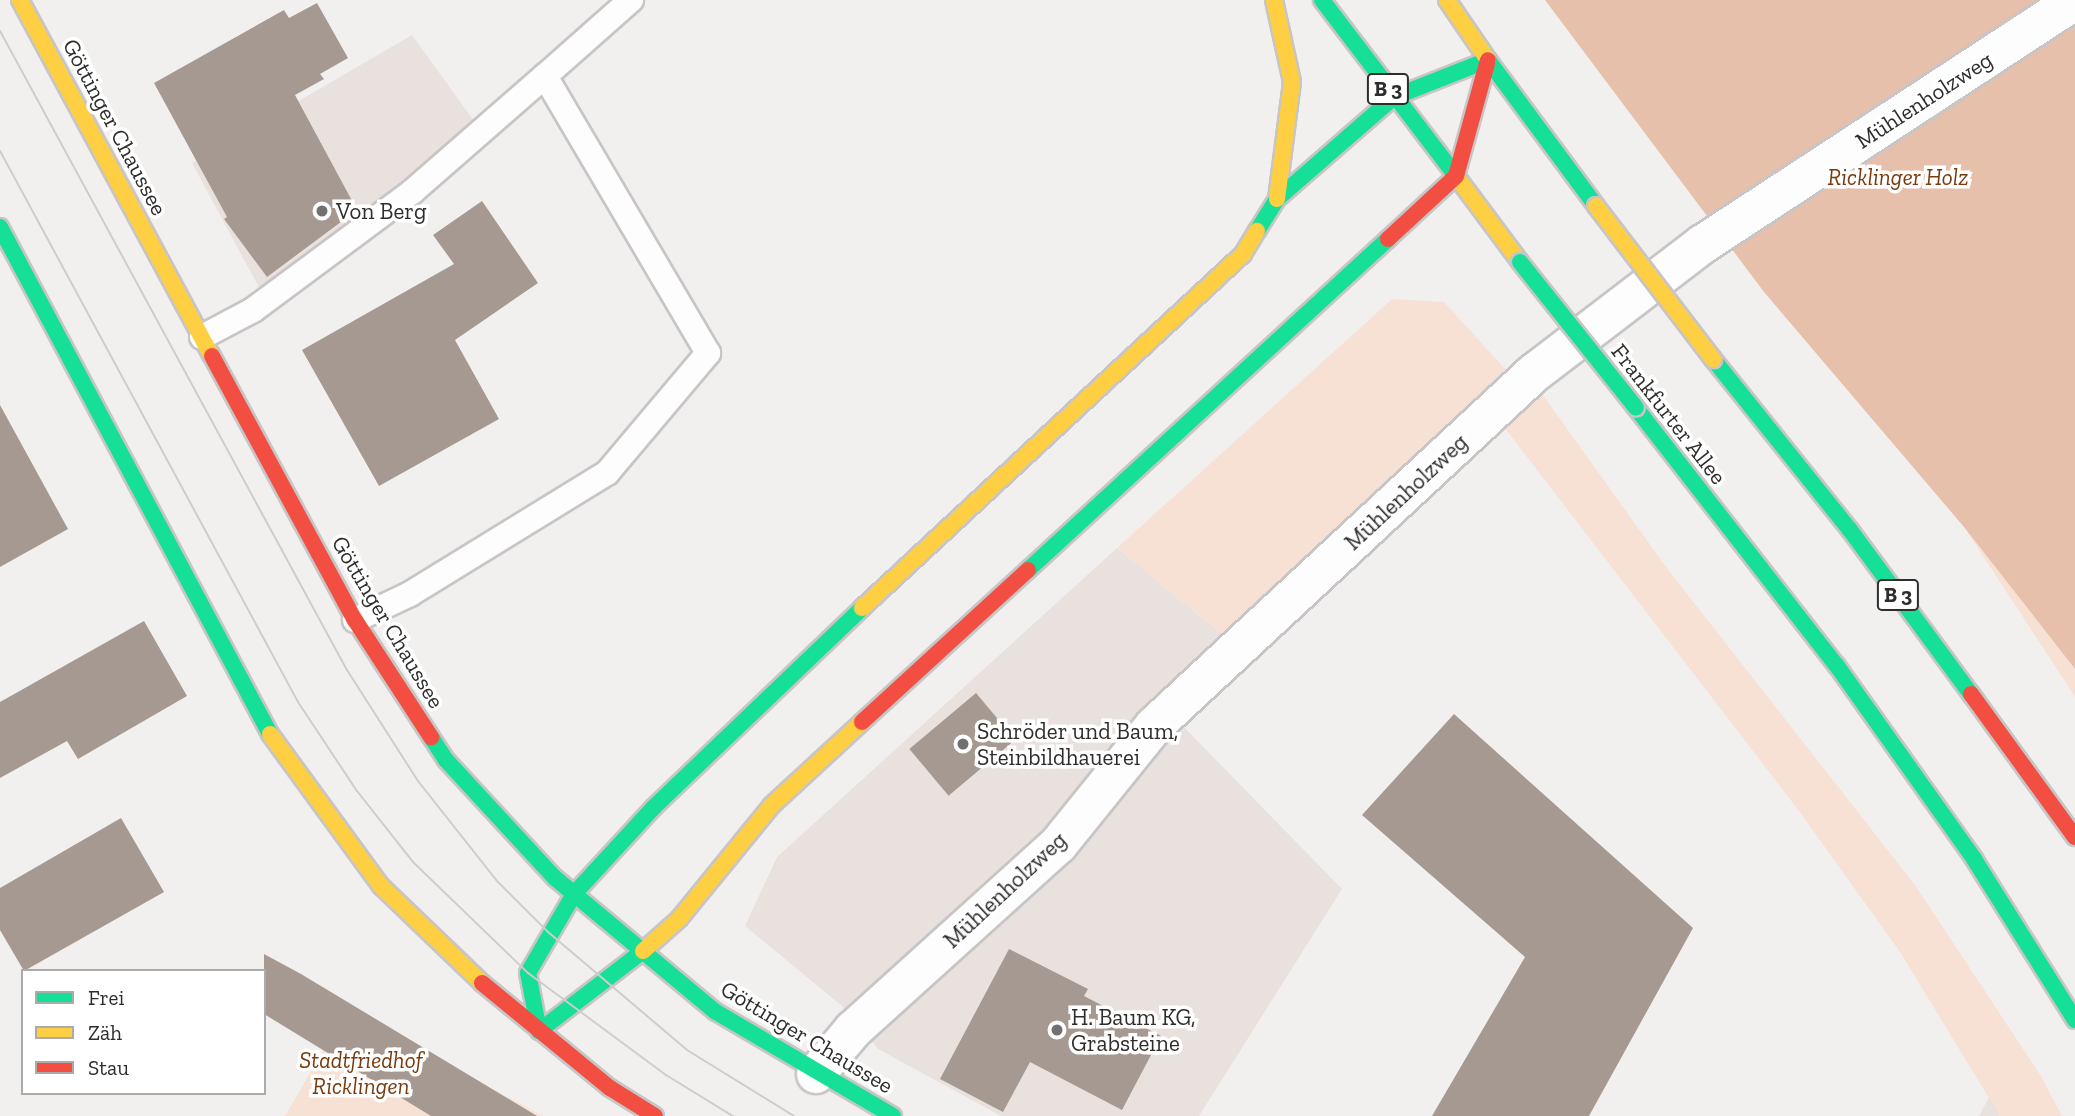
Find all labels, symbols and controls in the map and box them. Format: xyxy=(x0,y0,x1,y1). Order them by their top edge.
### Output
street label: Göttinger Chaussee xyxy=(57,34,173,220)
street label: Mühlenholzweg xyxy=(1850,45,1998,155)
road number: B 3 xyxy=(1365,72,1411,106)
park label: Ricklinger Holz xyxy=(1827,163,1969,191)
place label: Von Berg xyxy=(336,197,427,225)
marker: Von Berg xyxy=(314,203,330,219)
street label: Frankfurter Allee xyxy=(1605,338,1733,490)
street label: Mühlenholzweg xyxy=(1339,428,1473,556)
street label: Göttinger Chaussee xyxy=(326,531,450,713)
road number: B 3 xyxy=(1875,578,1921,612)
place label: Schröder und Baum, Steinbildhauerei xyxy=(977,717,1179,771)
marker: Schröder und Baum, Steinbildhauerei xyxy=(955,736,971,752)
street label: Mühlenholzweg xyxy=(938,826,1072,954)
legend xyxy=(21,969,266,1095)
street label: Göttinger Chaussee xyxy=(716,975,898,1099)
text: Frei xyxy=(88,985,124,1010)
place label: H. Baum KG, Grabsteine xyxy=(1071,1003,1196,1057)
text: Zäh xyxy=(88,1020,122,1045)
marker: H. Baum KG, Grabsteine xyxy=(1049,1022,1065,1038)
park label: Stadtfriedhof Ricklingen xyxy=(299,1046,423,1100)
text: Stau xyxy=(88,1055,129,1080)

